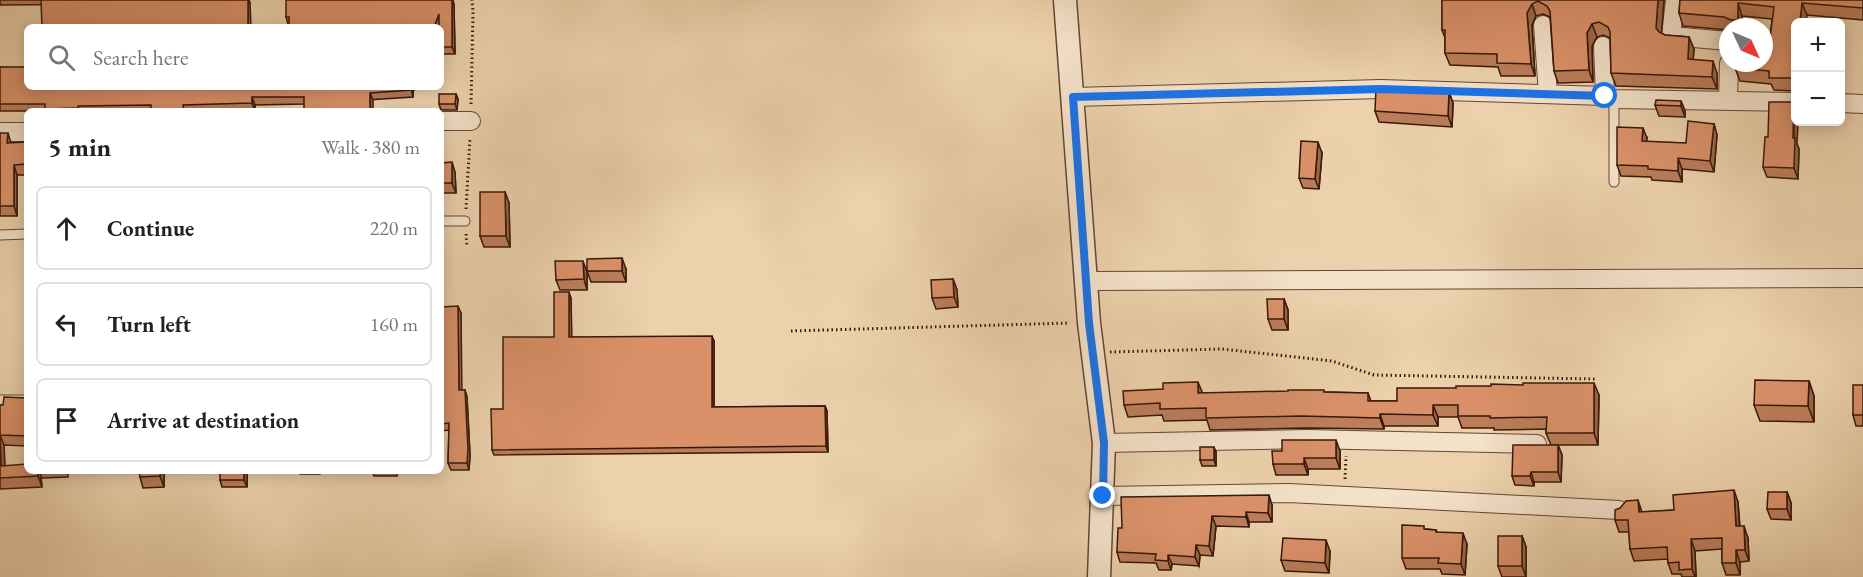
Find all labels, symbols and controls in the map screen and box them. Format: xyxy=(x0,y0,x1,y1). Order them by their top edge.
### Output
north arrow xyxy=(1719,18,1773,72)
map controls xyxy=(1791,18,1845,126)
button: + xyxy=(1791,18,1845,72)
search box xyxy=(24,24,444,90)
icon: search xyxy=(45,41,78,74)
text: Search here xyxy=(93,43,188,72)
button: − xyxy=(1791,72,1845,126)
route start xyxy=(1591,82,1617,108)
text: 5 min xyxy=(48,130,111,164)
text: Walk · 380 m xyxy=(321,134,420,160)
icon: ahead xyxy=(50,212,83,245)
text: Continue xyxy=(107,214,194,243)
text: 220 m xyxy=(370,215,418,241)
icon: left xyxy=(50,308,83,341)
text: Turn left xyxy=(107,310,191,339)
text: 160 m xyxy=(370,311,418,337)
icon: arrive xyxy=(50,404,83,437)
text: Arrive at destination xyxy=(107,406,299,435)
route end xyxy=(1089,482,1115,508)

